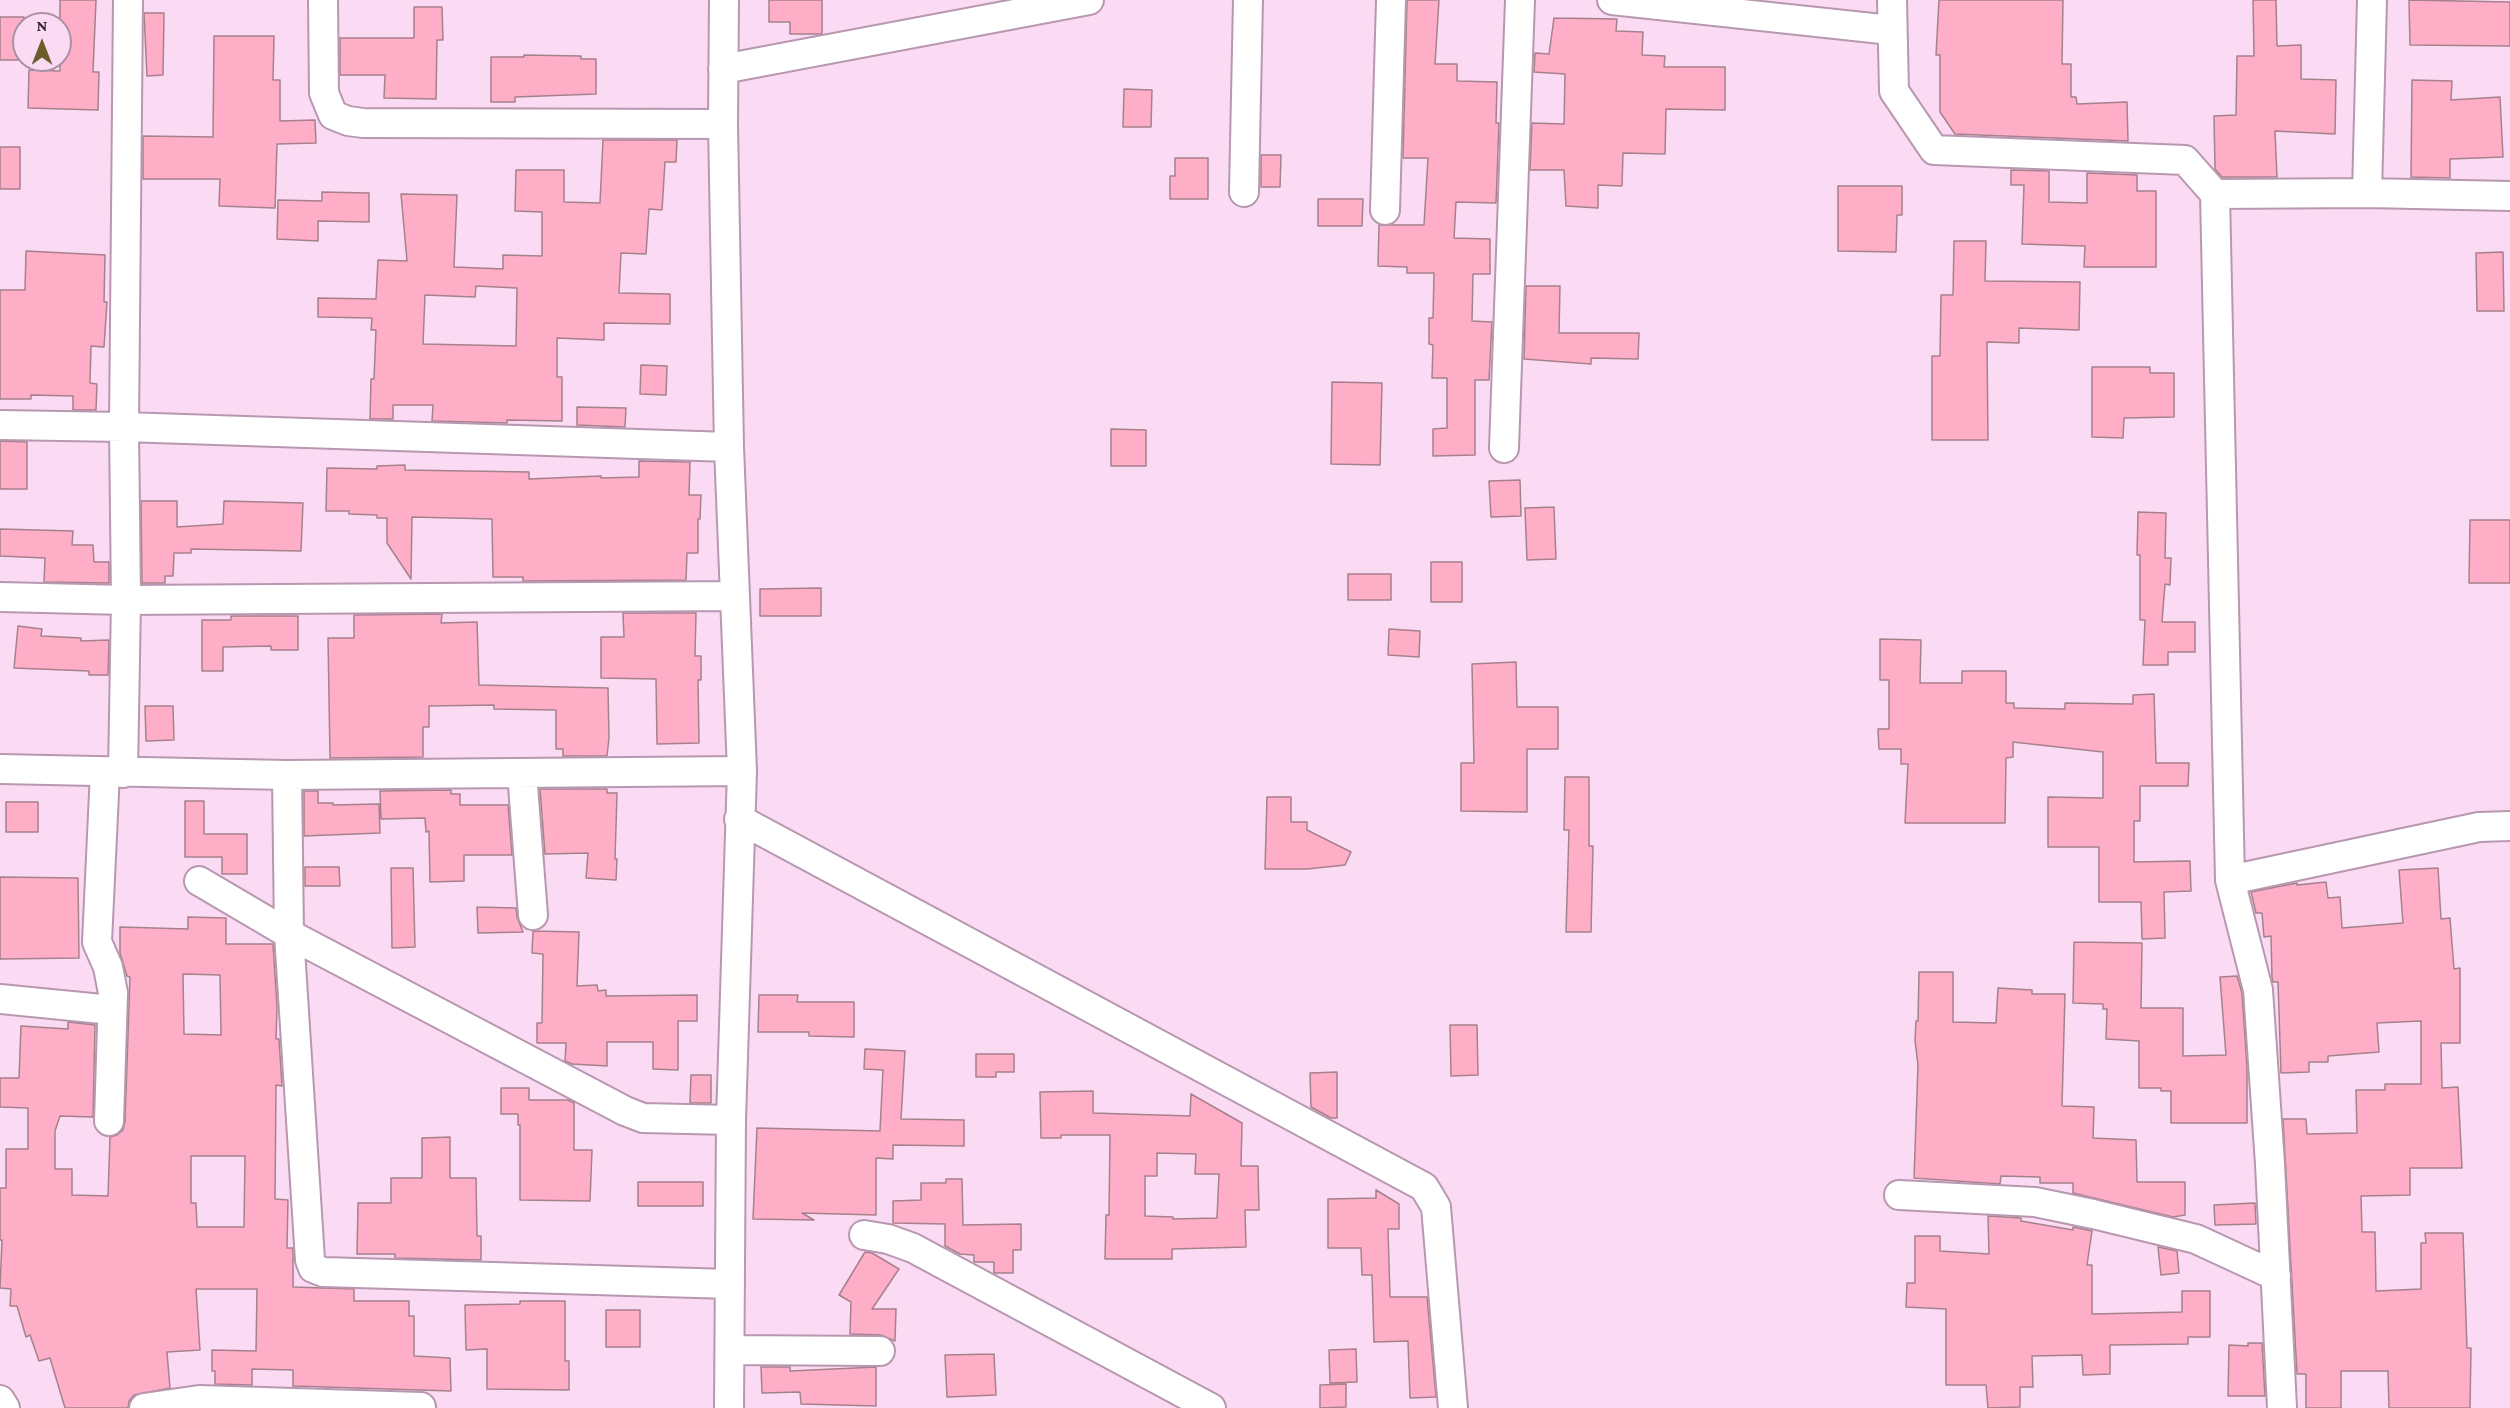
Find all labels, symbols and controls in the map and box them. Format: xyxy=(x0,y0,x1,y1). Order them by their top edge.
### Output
north arrow xyxy=(12,12,72,72)
text: N xyxy=(37,17,47,34)

